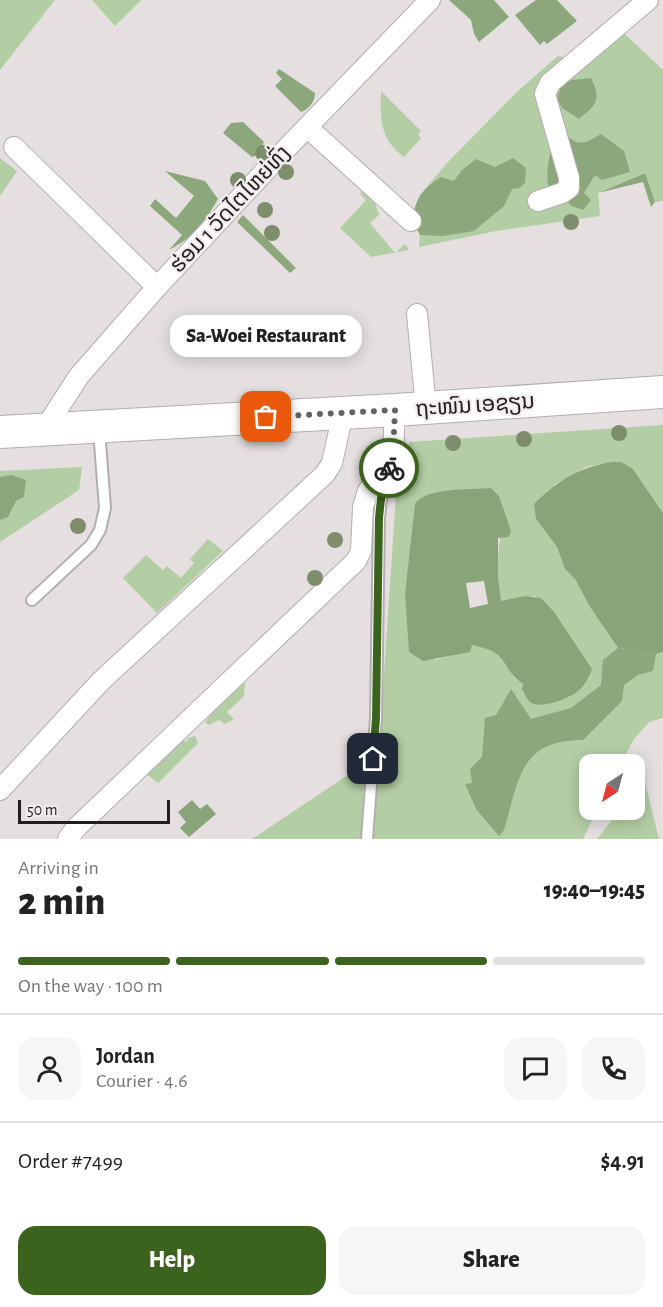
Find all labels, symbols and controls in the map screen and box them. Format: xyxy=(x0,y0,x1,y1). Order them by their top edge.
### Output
street label: ຮ່ອມ 1 ວັດໄຕໄຫຍ່ທົ່ງ xyxy=(162,138,294,277)
callout: Sa-Woei Restaurant xyxy=(170,315,362,357)
text: Sa-Woei Restaurant xyxy=(186,326,346,346)
street label: ຖະໜົນ ເອຊຽນ xyxy=(415,390,536,422)
pin xyxy=(240,391,291,442)
icon: bag xyxy=(249,400,282,433)
courier xyxy=(359,438,419,498)
icon: bike xyxy=(373,452,406,485)
pin xyxy=(347,733,398,784)
icon: home xyxy=(356,742,389,775)
north arrow xyxy=(579,754,645,820)
map controls xyxy=(579,754,645,820)
scale bar xyxy=(18,797,170,824)
text: 50 m xyxy=(27,802,58,818)
text: Arriving in xyxy=(18,858,99,878)
text: 19:40–19:45 xyxy=(544,879,645,901)
text: 2 min xyxy=(18,883,105,922)
text: On the way · 100 m xyxy=(18,976,163,996)
button: person xyxy=(18,1037,81,1100)
button: chat xyxy=(504,1037,567,1100)
button: phone xyxy=(582,1037,645,1100)
text: Jordan xyxy=(96,1045,155,1067)
text: Courier · 4.6 xyxy=(96,1071,188,1091)
text: Order #7499 xyxy=(18,1150,123,1172)
text: $4.91 xyxy=(600,1150,645,1172)
button: Help xyxy=(18,1226,326,1295)
button: Share xyxy=(338,1226,645,1295)

